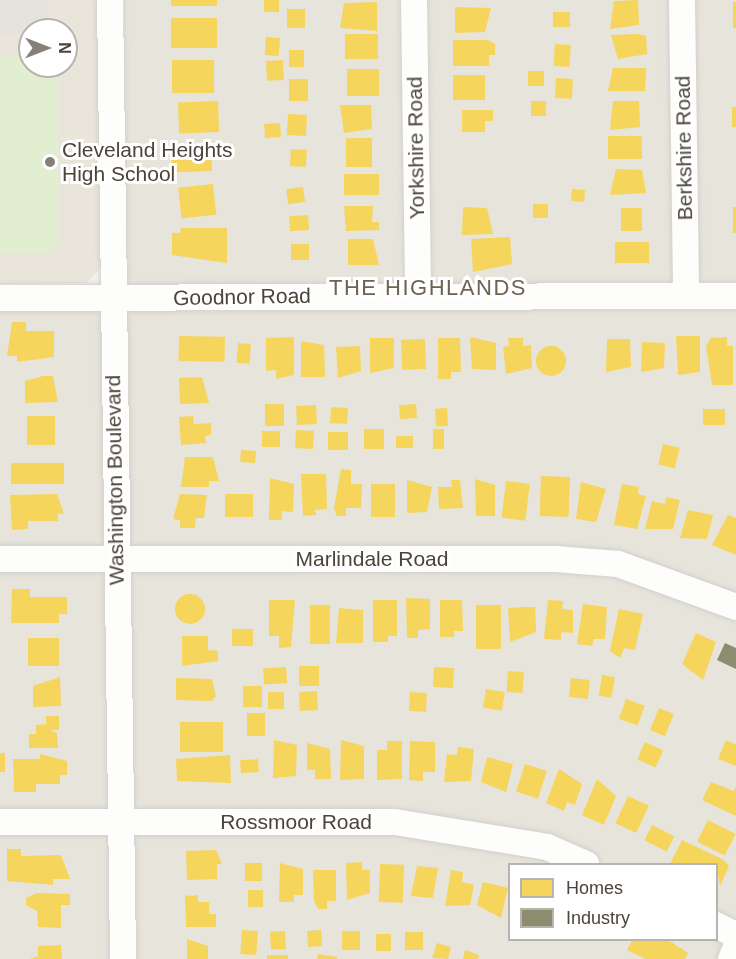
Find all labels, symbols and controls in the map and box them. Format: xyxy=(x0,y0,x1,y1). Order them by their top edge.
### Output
north arrow xyxy=(18,18,78,78)
text: N xyxy=(56,42,73,54)
street label: Berkshire Road xyxy=(670,75,698,221)
street label: Yorkshire Road xyxy=(402,76,430,220)
place label: Cleveland Heights High School xyxy=(62,137,232,187)
marker: Cleveland Heights High School xyxy=(43,155,57,169)
district label: THE HIGHLANDS xyxy=(329,275,527,301)
street label: Goodnor Road xyxy=(173,283,311,311)
street label: Washington Boulevard xyxy=(101,375,129,585)
street label: Marlindale Road xyxy=(296,546,448,572)
street label: Rossmoor Road xyxy=(220,809,372,835)
legend xyxy=(508,863,718,941)
text: Homes xyxy=(566,878,623,898)
text: Industry xyxy=(566,908,630,928)

